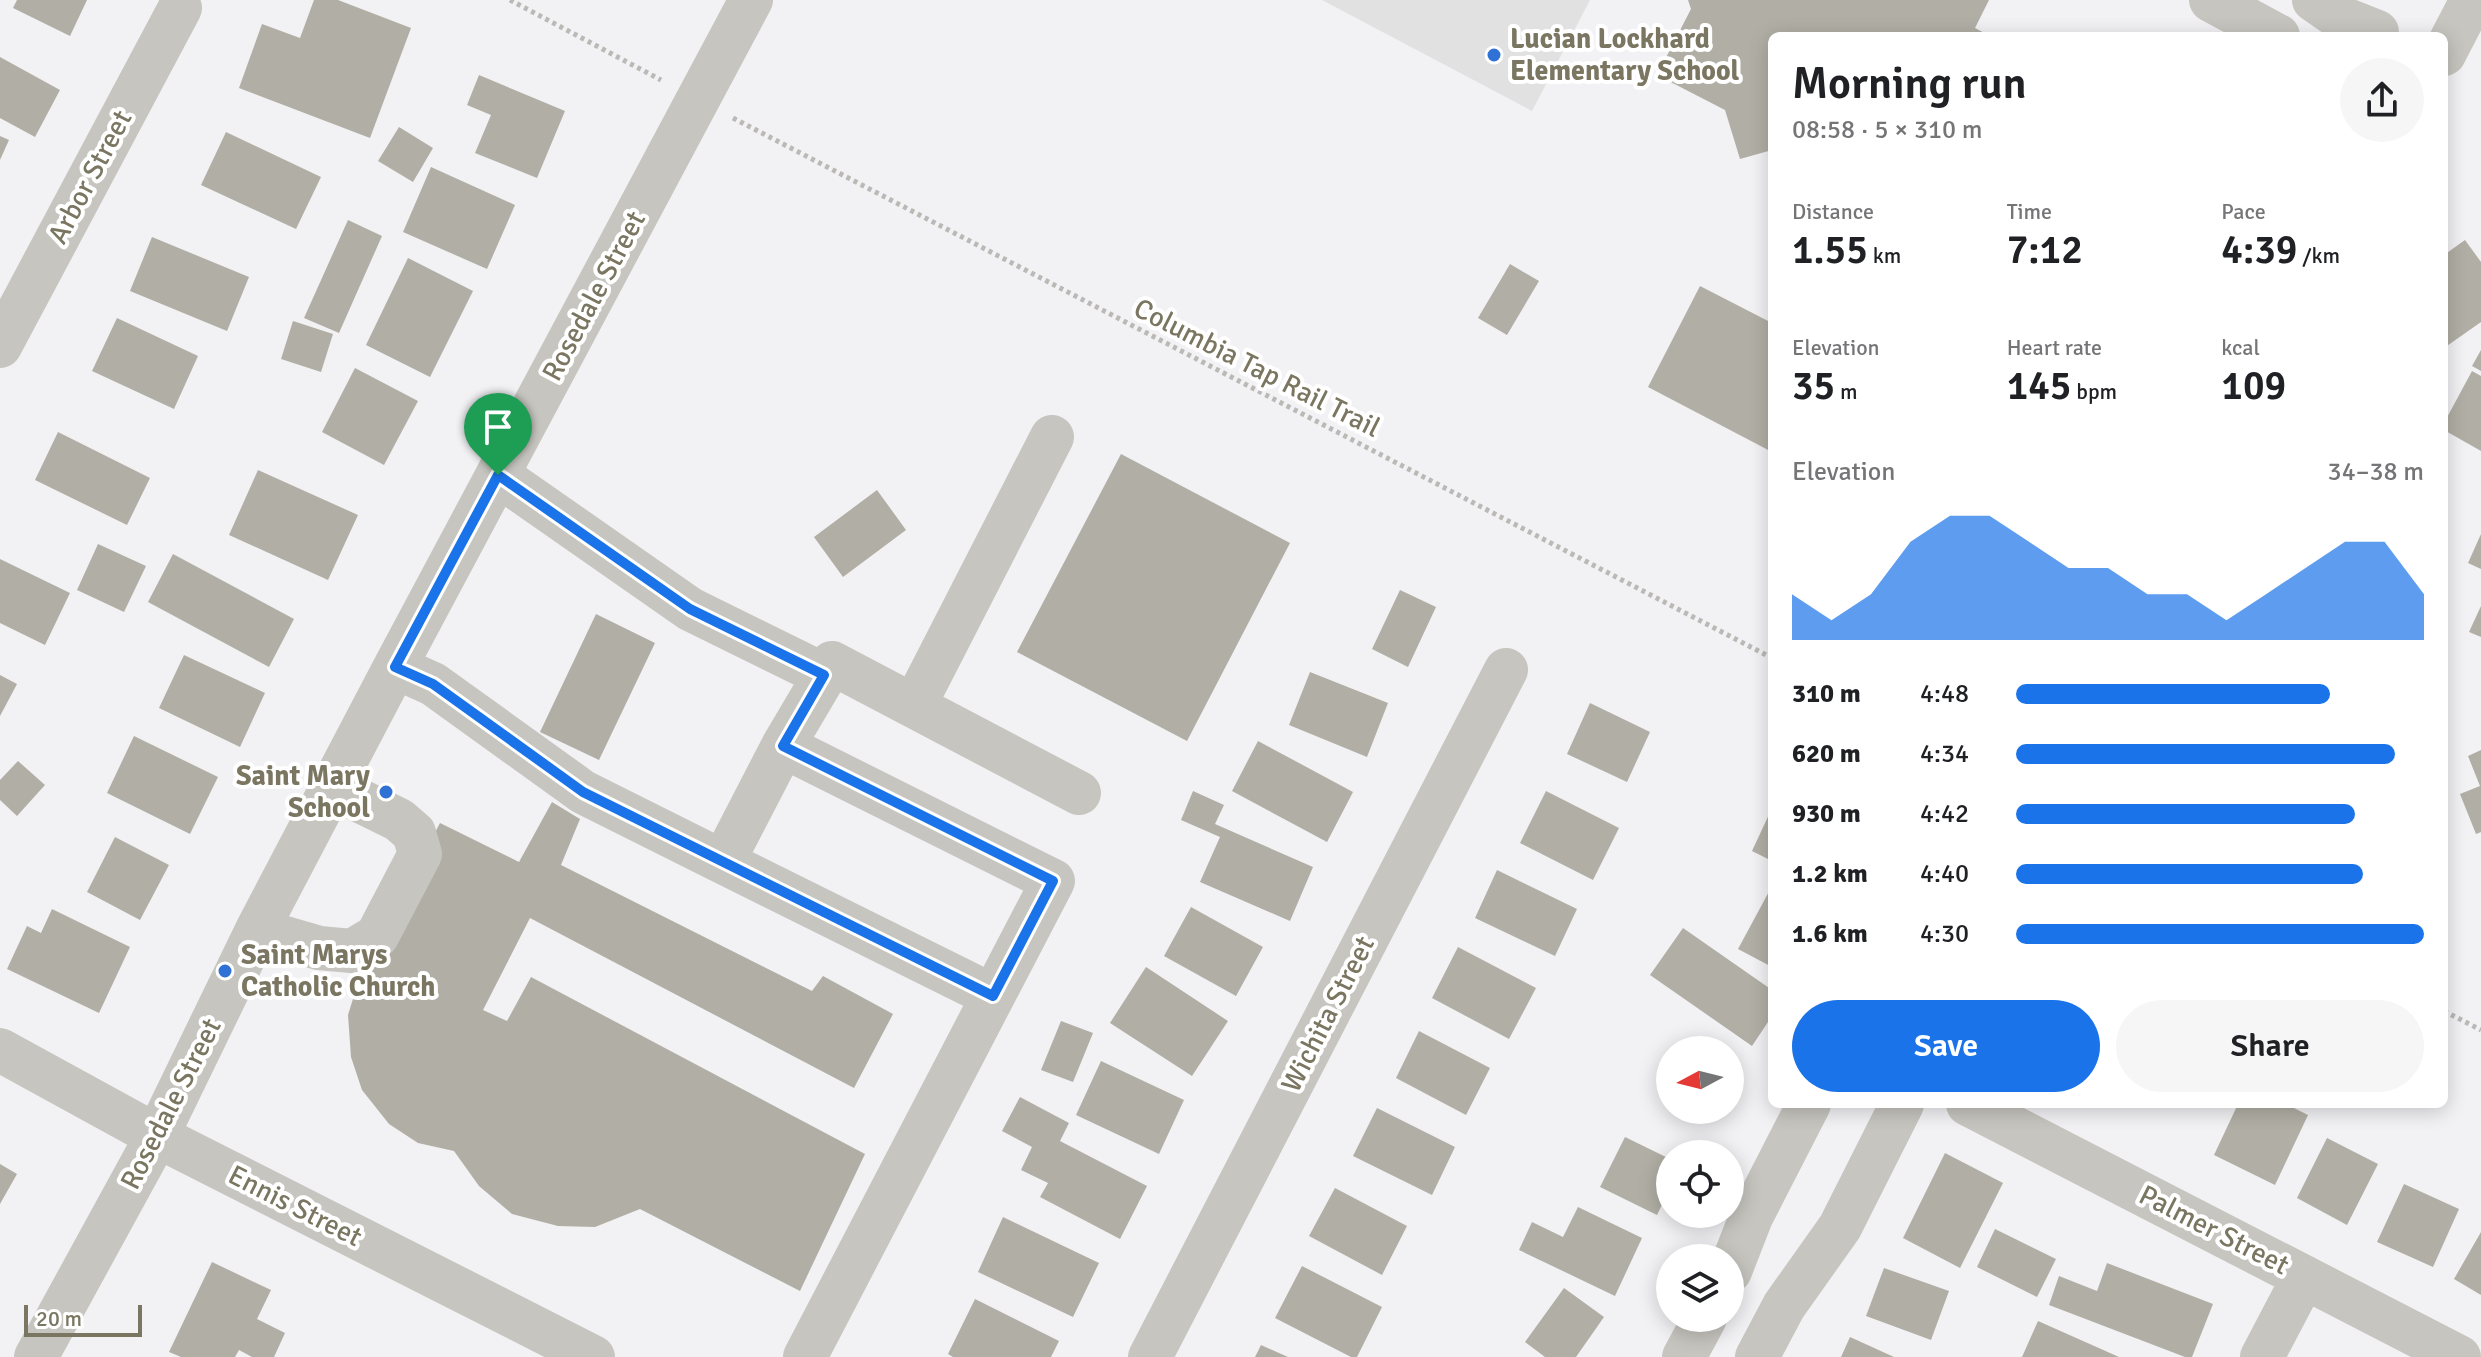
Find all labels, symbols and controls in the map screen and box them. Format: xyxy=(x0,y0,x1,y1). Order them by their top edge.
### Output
place label: Lucian Lockhard Elementary School xyxy=(1510,22,1740,88)
marker: Lucian Lockhard Elementary School xyxy=(1485,46,1503,64)
text: Morning run xyxy=(1792,57,2027,111)
button: share xyxy=(2340,58,2424,142)
street label: Arbor Street xyxy=(41,104,139,250)
text: 08:58 · 5 × 310 m xyxy=(1792,114,1983,146)
text: Distance xyxy=(1792,198,1874,225)
text: Time xyxy=(2007,198,2052,225)
text: Pace xyxy=(2221,198,2266,225)
street label: Rosedale Street xyxy=(535,205,653,387)
text: 1.55 xyxy=(1792,225,1868,275)
text: 7:12 xyxy=(2007,225,2083,275)
text: 4:39 xyxy=(2221,225,2297,275)
text: km xyxy=(1868,242,1901,269)
text: /km xyxy=(2297,242,2340,269)
street label: Columbia Tap Rail Trail xyxy=(1128,291,1386,445)
text: Elevation xyxy=(1792,334,1880,361)
text: Heart rate xyxy=(2007,334,2102,361)
text: kcal xyxy=(2221,334,2260,361)
text: 35 xyxy=(1792,361,1835,411)
text: 145 xyxy=(2007,361,2071,411)
text: 109 xyxy=(2221,361,2286,411)
text: m xyxy=(1835,378,1858,405)
text: bpm xyxy=(2071,378,2117,405)
pin xyxy=(464,393,532,475)
icon: arrive xyxy=(476,405,520,449)
text: Elevation xyxy=(1792,456,1896,488)
text: 34–38 m xyxy=(2328,456,2424,488)
text: 310 m xyxy=(1792,678,1861,710)
text: 4:48 xyxy=(1920,678,1969,710)
text: 620 m xyxy=(1792,738,1861,770)
text: 4:34 xyxy=(1920,738,1969,770)
place label: Saint Mary School xyxy=(236,759,370,825)
marker: Saint Mary School xyxy=(377,783,395,801)
text: 930 m xyxy=(1792,798,1861,830)
text: 4:42 xyxy=(1920,798,1969,830)
text: 1.2 km xyxy=(1792,858,1868,890)
text: 4:40 xyxy=(1920,858,1969,890)
text: 1.6 km xyxy=(1792,918,1868,950)
text: 4:30 xyxy=(1920,918,1969,950)
street label: Wichita Street xyxy=(1274,930,1382,1098)
place label: Saint Marys Catholic Church xyxy=(241,938,436,1004)
marker: Saint Marys Catholic Church xyxy=(216,962,234,980)
button: Save xyxy=(1792,1000,2100,1092)
button: Share xyxy=(2116,1000,2424,1092)
street label: Rosedale Street xyxy=(113,1013,229,1195)
north arrow xyxy=(1656,1036,1744,1124)
map controls xyxy=(1656,1036,1744,1332)
button: locate xyxy=(1656,1140,1744,1228)
street label: Ennis Street xyxy=(223,1158,368,1254)
street label: Palmer Street xyxy=(2133,1178,2295,1282)
button: layers xyxy=(1656,1244,1744,1332)
scale bar xyxy=(24,1301,142,1337)
text: 20 m xyxy=(36,1305,82,1332)

